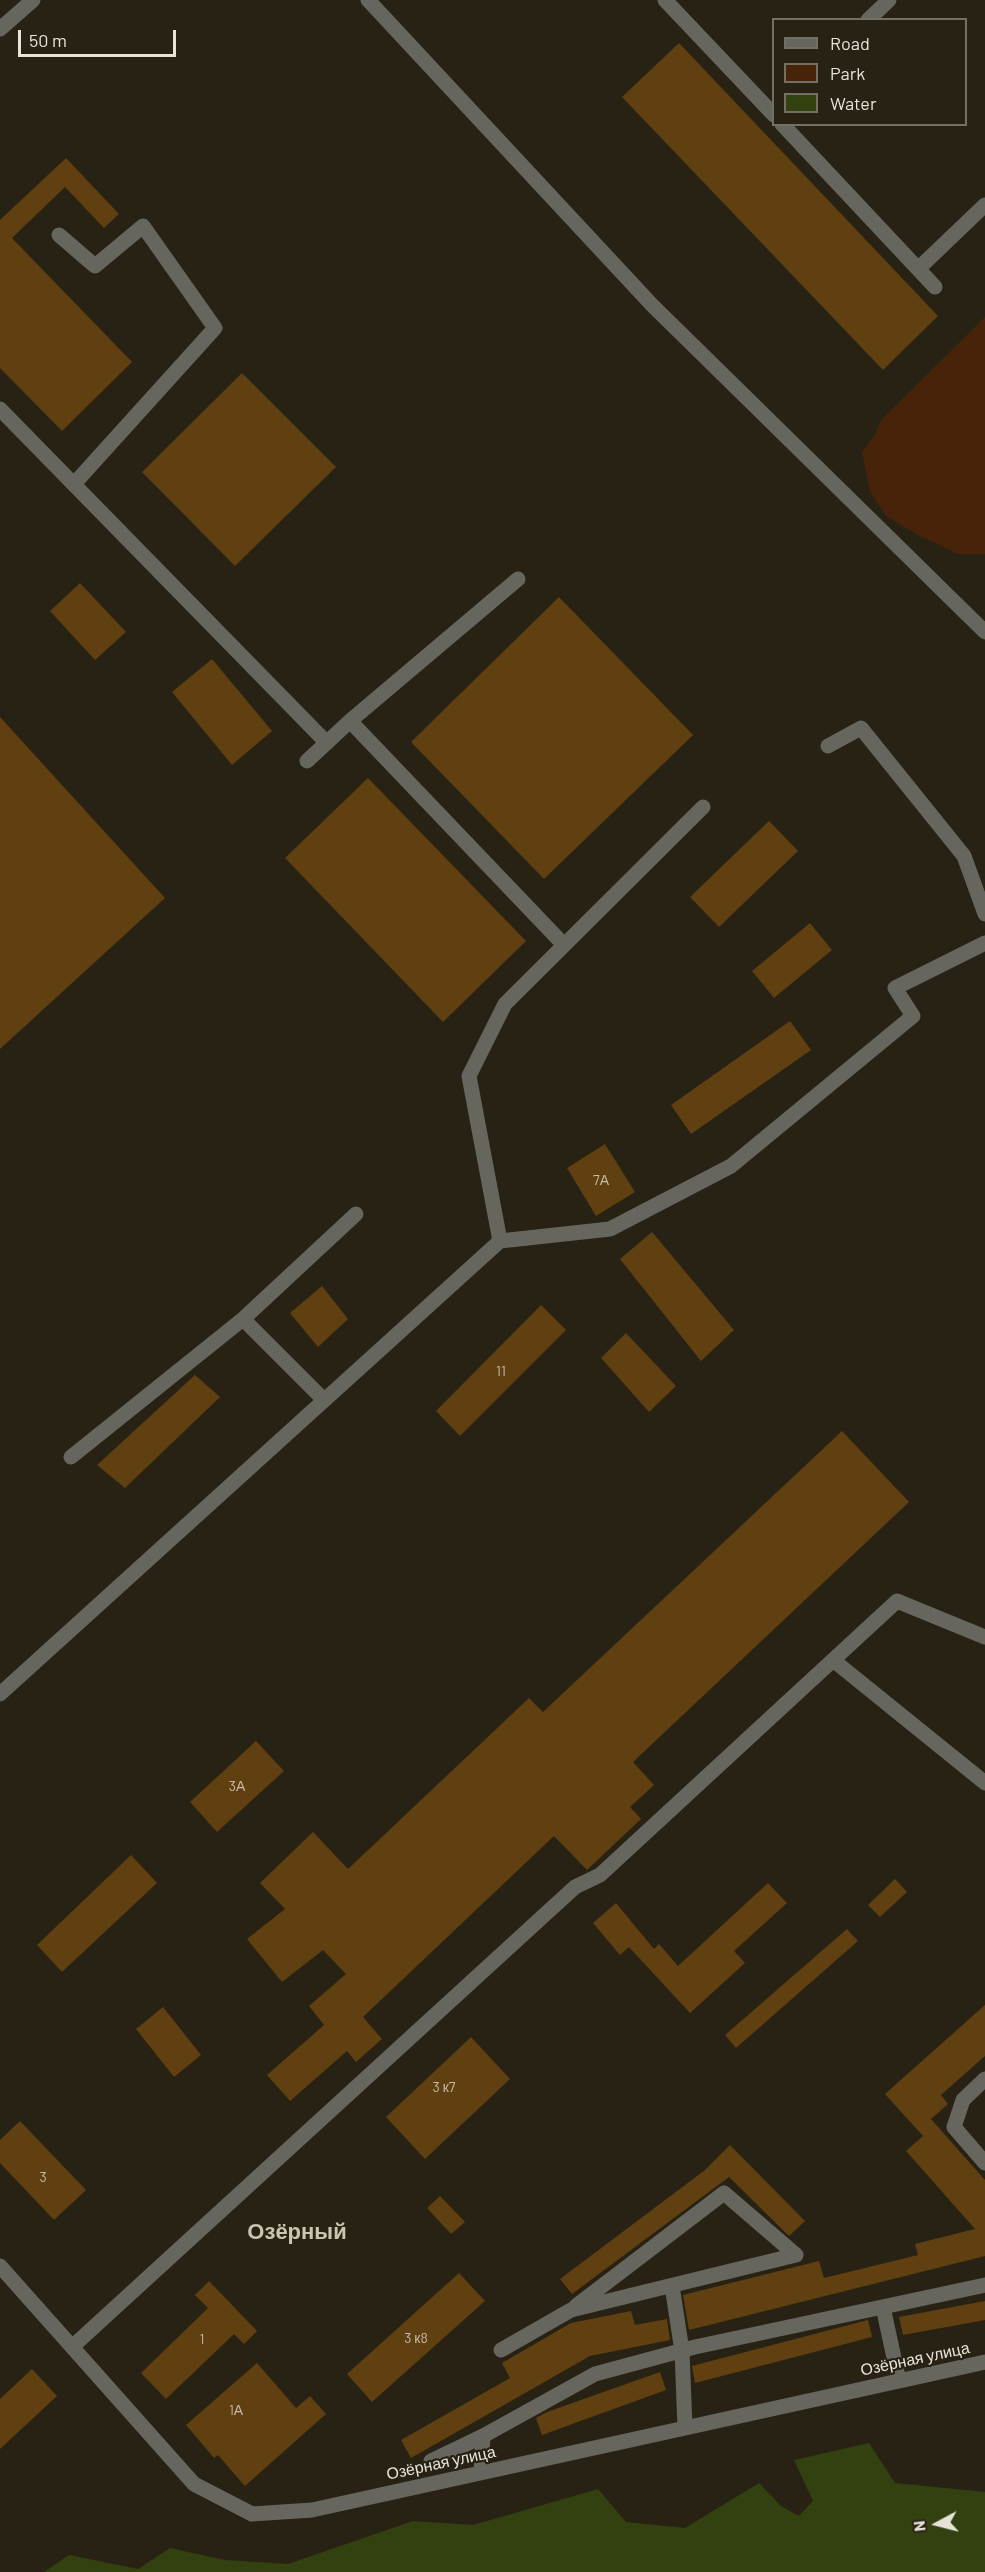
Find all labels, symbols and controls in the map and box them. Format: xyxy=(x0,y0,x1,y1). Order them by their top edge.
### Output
scale bar xyxy=(21,18,178,56)
legend xyxy=(772,18,967,126)
text: 50 m xyxy=(29,29,67,51)
text: Road xyxy=(830,32,870,54)
text: Park xyxy=(830,62,865,84)
text: Water xyxy=(830,92,877,114)
house number: 7А xyxy=(593,1172,609,1188)
house number: 11 xyxy=(496,1363,506,1379)
house number: 3А xyxy=(229,1778,245,1794)
house number: 3 к7 xyxy=(433,2079,455,2095)
house number: 3 xyxy=(39,2169,47,2185)
district label: Озёрный xyxy=(247,2219,347,2245)
house number: 3 к8 xyxy=(404,2330,428,2346)
house number: 1 xyxy=(200,2331,204,2347)
street label: Озёрная улица xyxy=(859,2338,971,2380)
house number: 1А xyxy=(229,2402,243,2418)
street label: Озёрная улица xyxy=(385,2442,497,2484)
north arrow xyxy=(907,2494,967,2554)
text: N xyxy=(909,2520,929,2533)

